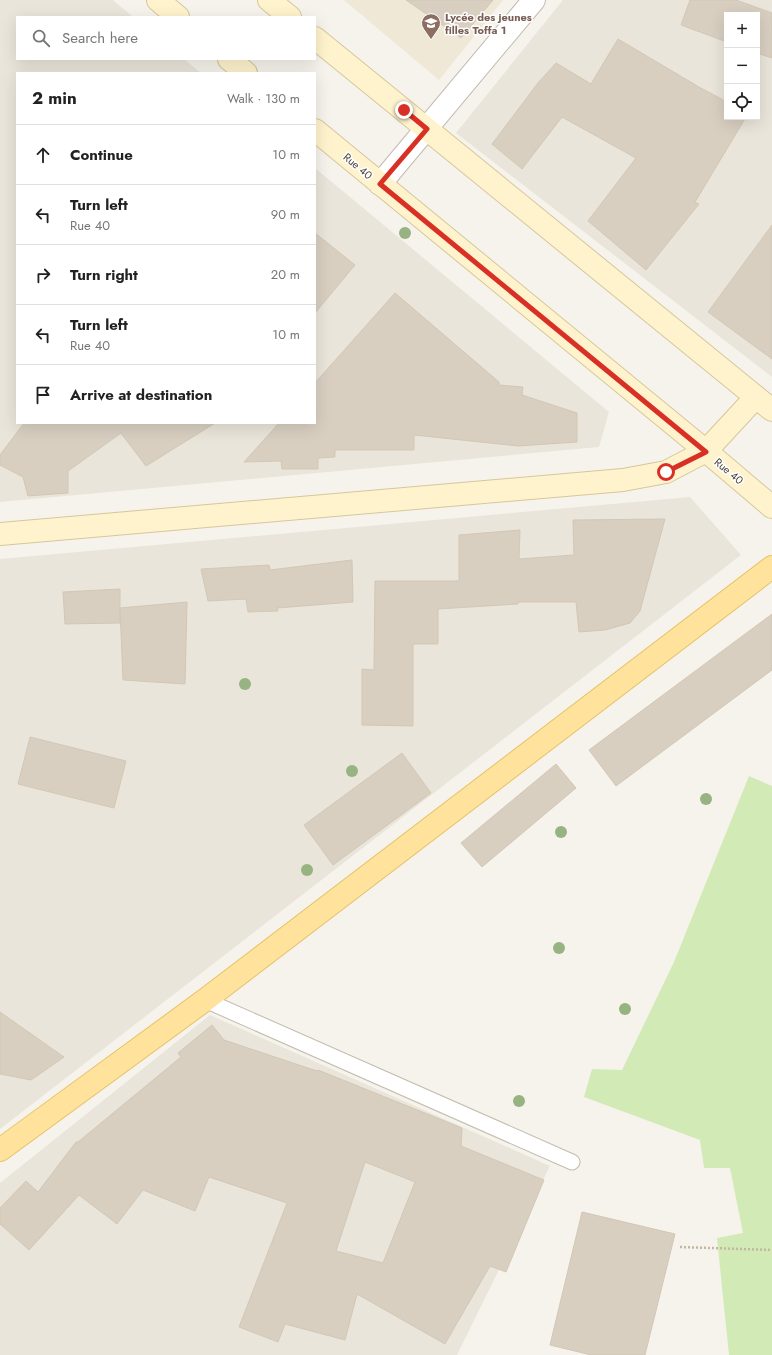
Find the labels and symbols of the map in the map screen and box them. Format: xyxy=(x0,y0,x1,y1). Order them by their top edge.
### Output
place label: Lycée des jeunes filles Toffa 1 xyxy=(445,9,532,38)
school or university icon: Lycée des jeunes filles Toffa 1 xyxy=(420,12,442,40)
route end xyxy=(395,101,413,119)
street label: Rue 40 xyxy=(340,149,376,183)
street label: Rue 40 xyxy=(711,454,747,488)
route start xyxy=(657,463,675,481)

